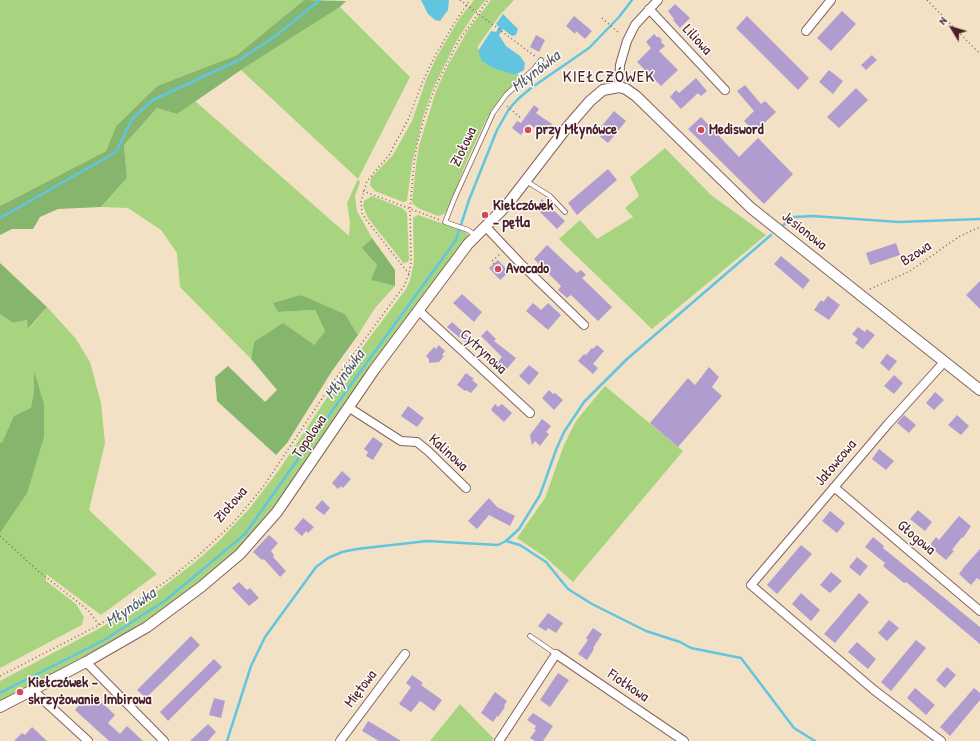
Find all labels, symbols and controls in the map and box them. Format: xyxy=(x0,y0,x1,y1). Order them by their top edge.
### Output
north arrow xyxy=(932,8,972,48)
text: N xyxy=(935,14,950,27)
street label: Liliowa xyxy=(678,21,716,59)
water label: Młynówka xyxy=(508,47,564,97)
district label: KIEŁCZÓWEK xyxy=(563,67,655,87)
place label: przy Młynówce xyxy=(536,121,617,139)
place label: Medisword xyxy=(709,121,763,139)
street label: Ziołowa xyxy=(447,124,481,170)
marker: przy Młynówce xyxy=(523,125,533,135)
marker: Medisword xyxy=(696,125,706,135)
place label: Kiełczówek - pętla xyxy=(493,197,553,232)
street label: Jesionowa xyxy=(778,208,830,254)
marker: Kiełczówek - pętla xyxy=(480,210,490,220)
street label: Bzowa xyxy=(897,237,935,271)
place label: Avocado xyxy=(506,260,549,278)
marker: Avocado xyxy=(493,264,503,274)
street label: Cytrynowa xyxy=(456,326,510,378)
water label: Młynówka xyxy=(321,347,369,403)
street label: Topolowa xyxy=(289,412,331,462)
street label: Kalinowa xyxy=(425,431,471,475)
street label: Jałowcowa xyxy=(811,436,861,490)
street label: Ziołowa xyxy=(211,483,251,527)
street label: Głogowa xyxy=(893,517,939,559)
water label: Młynówka xyxy=(102,584,160,632)
street label: Fiołkowa xyxy=(604,666,652,706)
street label: Miętowa xyxy=(341,667,381,711)
place label: Kiełczówek – skrzyżowanie Imbirowa xyxy=(28,674,151,709)
marker: Kiełczówek – skrzyżowanie Imbirowa xyxy=(15,687,25,697)

